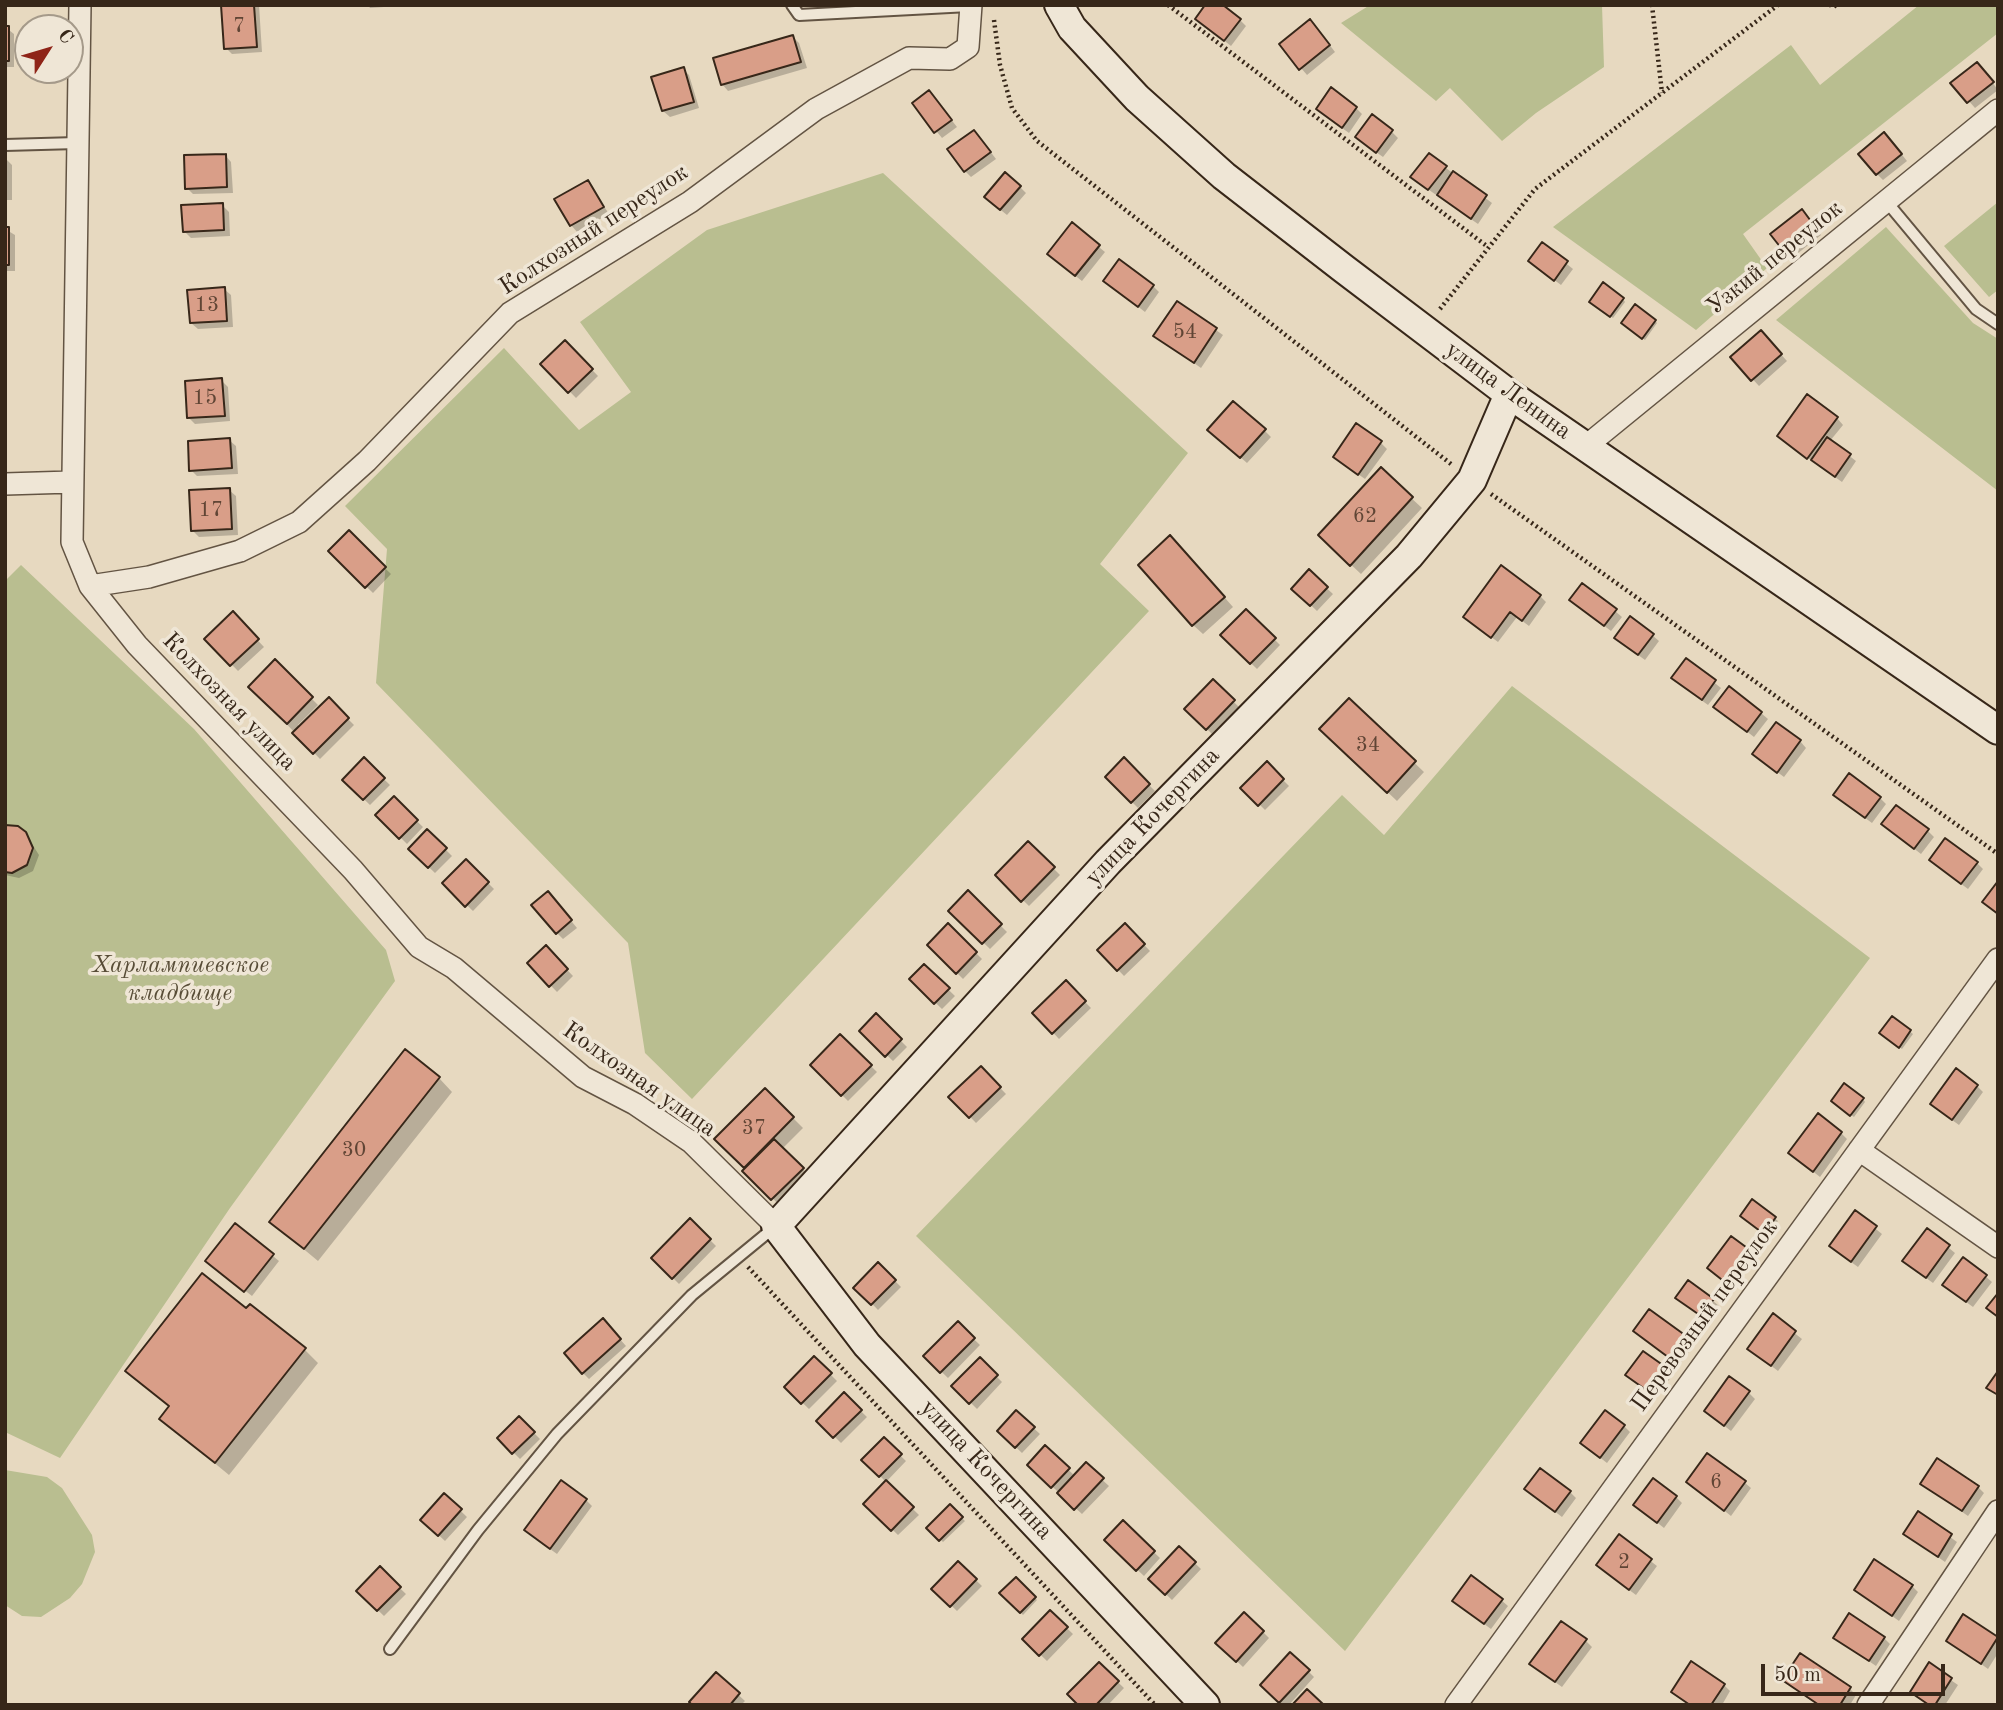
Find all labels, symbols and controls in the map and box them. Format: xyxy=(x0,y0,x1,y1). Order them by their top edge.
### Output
house number: 7 xyxy=(233,13,245,39)
north arrow xyxy=(14,14,84,84)
text: С xyxy=(53,27,76,48)
street label: Колхозный переулок xyxy=(494,158,694,302)
street label: Узкий переулок xyxy=(1701,194,1849,322)
house number: 13 xyxy=(195,292,219,318)
house number: 54 xyxy=(1173,319,1197,345)
street label: улица Ленина xyxy=(1439,336,1577,446)
house number: 15 xyxy=(193,385,217,411)
house number: 17 xyxy=(199,497,223,523)
house number: 62 xyxy=(1353,503,1377,529)
street label: Колхозная улица xyxy=(156,627,302,777)
house number: 34 xyxy=(1356,732,1380,758)
street label: улица Кочергина xyxy=(1080,742,1226,892)
park label: Харлампиевское кладбище xyxy=(91,952,269,1008)
street label: Колхозная улица xyxy=(556,1016,722,1144)
house number: 37 xyxy=(742,1115,766,1141)
house number: 30 xyxy=(342,1137,366,1163)
street label: Перевозный переулок xyxy=(1625,1214,1785,1418)
street label: улица Кочергина xyxy=(914,1394,1058,1546)
house number: 6 xyxy=(1710,1469,1722,1495)
house number: 2 xyxy=(1618,1549,1630,1575)
scale bar xyxy=(1765,1650,1949,1694)
text: 50 m xyxy=(1774,1665,1821,1686)

